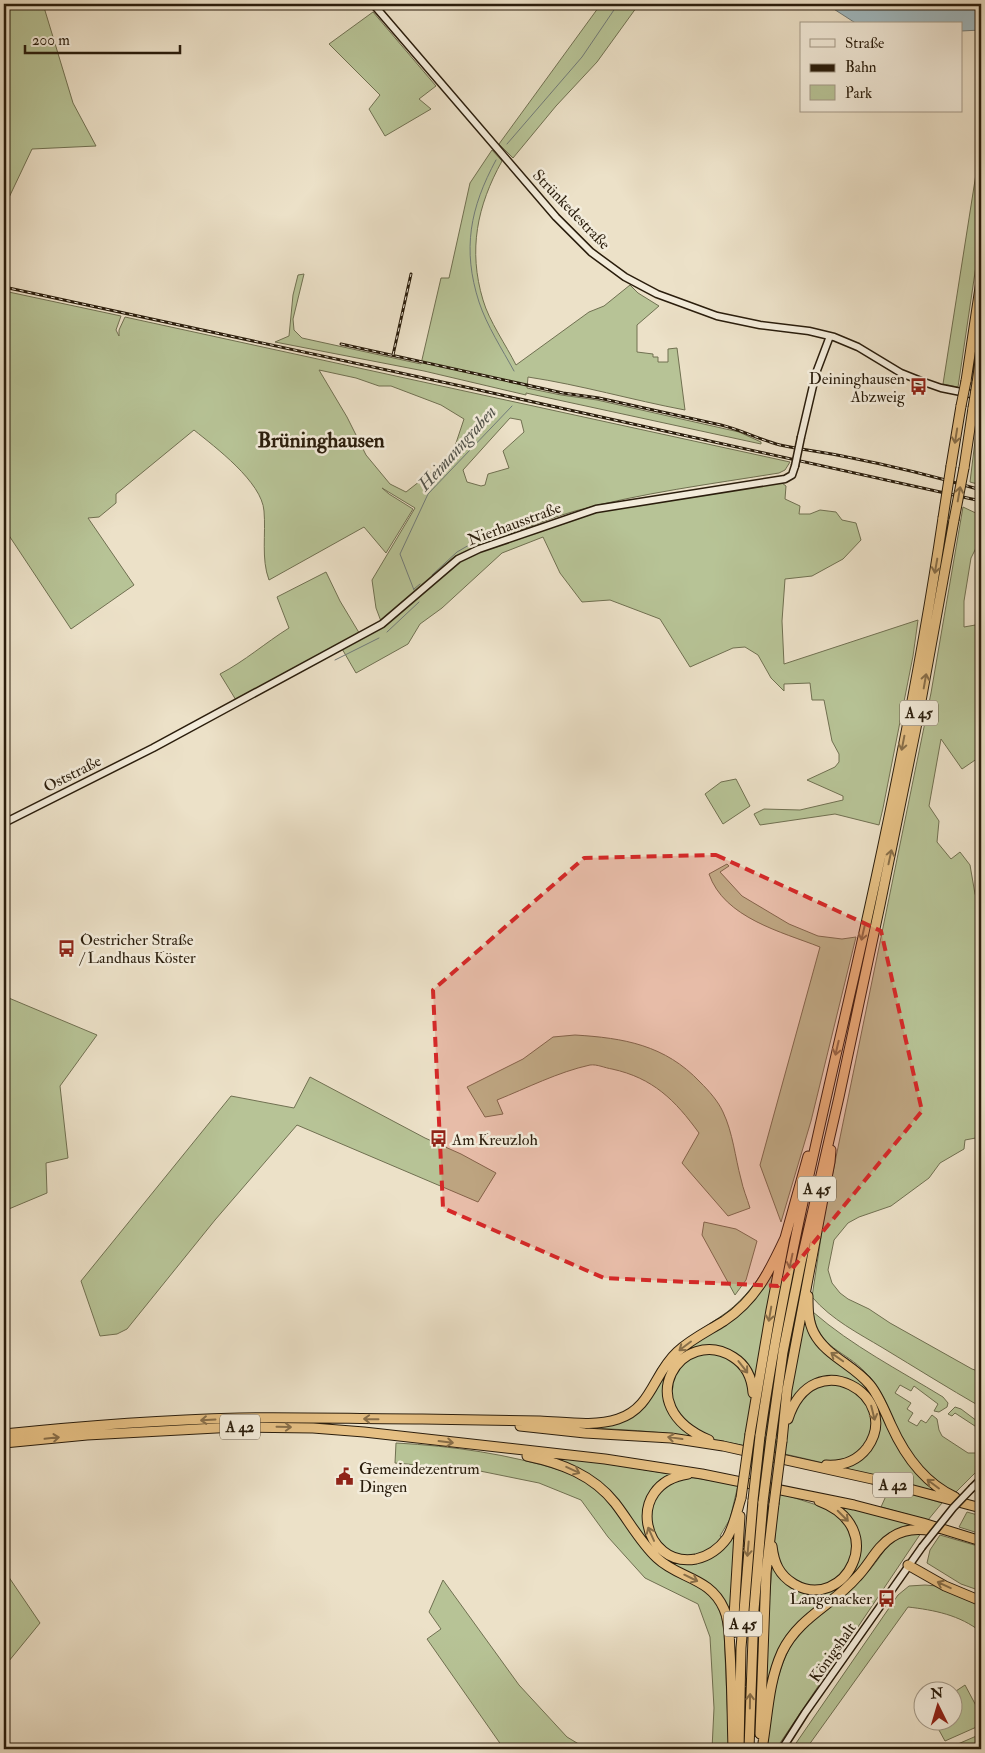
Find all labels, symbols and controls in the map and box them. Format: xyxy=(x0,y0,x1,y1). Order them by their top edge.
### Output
scale bar xyxy=(25,22,180,54)
legend xyxy=(800,22,962,112)
text: 200 m xyxy=(32,31,70,50)
text: Straße xyxy=(845,34,884,53)
text: Bahn xyxy=(845,58,877,77)
text: Park xyxy=(845,84,872,103)
street label: Strünkedestraße xyxy=(528,165,615,254)
place label: Deininghausen Abzweig xyxy=(809,369,906,407)
bus stop icon: Deininghausen Abzweig xyxy=(909,377,929,397)
water label: Heimanngraben xyxy=(412,401,502,496)
district label: Brüninghausen xyxy=(257,427,385,454)
one-way arrow xyxy=(951,428,961,444)
one-way arrow xyxy=(955,486,964,502)
street label: Nierhausstraße xyxy=(465,498,564,550)
one-way arrow xyxy=(930,558,940,574)
one-way arrow xyxy=(921,673,930,689)
road number: A 45 xyxy=(900,700,938,726)
one-way arrow xyxy=(897,735,907,751)
street label: Oststraße xyxy=(40,751,105,797)
one-way arrow xyxy=(886,850,895,866)
one-way arrow xyxy=(858,925,867,941)
place label: Oestricher Straße / Landhaus Köster xyxy=(79,930,196,968)
bus stop icon: Oestricher Straße / Landhaus Köster xyxy=(56,938,76,958)
one-way arrow xyxy=(832,1039,841,1055)
bus stop icon: Am Kreuzloh xyxy=(428,1129,448,1149)
place label: Am Kreuzloh xyxy=(451,1130,538,1150)
road number: A 45 xyxy=(798,1176,836,1202)
one-way arrow xyxy=(786,1253,795,1269)
one-way arrow xyxy=(764,1306,774,1322)
one-way arrow xyxy=(679,1341,692,1352)
one-way arrow xyxy=(830,1352,844,1362)
one-way arrow xyxy=(738,1360,748,1374)
one-way arrow xyxy=(869,1404,878,1420)
road number: A 42 xyxy=(220,1414,260,1440)
one-way arrow xyxy=(363,1414,380,1424)
one-way arrow xyxy=(201,1415,217,1424)
one-way arrow xyxy=(276,1422,292,1432)
one-way arrow xyxy=(667,1433,683,1443)
one-way arrow xyxy=(44,1434,60,1443)
one-way arrow xyxy=(438,1437,454,1447)
place label: Gemeindezentrum Dingen xyxy=(359,1459,480,1497)
one-way arrow xyxy=(565,1466,580,1476)
public building icon: Gemeindezentrum Dingen xyxy=(335,1467,355,1487)
road number: A 42 xyxy=(873,1472,913,1498)
one-way arrow xyxy=(927,1478,940,1489)
one-way arrow xyxy=(837,1510,849,1522)
one-way arrow xyxy=(646,1527,656,1542)
one-way arrow xyxy=(743,1540,753,1556)
one-way arrow xyxy=(683,1574,698,1583)
one-way arrow xyxy=(937,1580,952,1589)
bus stop icon: Langenacker xyxy=(876,1588,896,1608)
place label: Langenacker xyxy=(790,1589,872,1609)
road number: A 45 xyxy=(724,1612,762,1636)
street label: Königshalt xyxy=(805,1619,861,1686)
north arrow xyxy=(912,1680,962,1730)
text: N xyxy=(929,1684,944,1703)
one-way arrow xyxy=(745,1693,755,1709)

